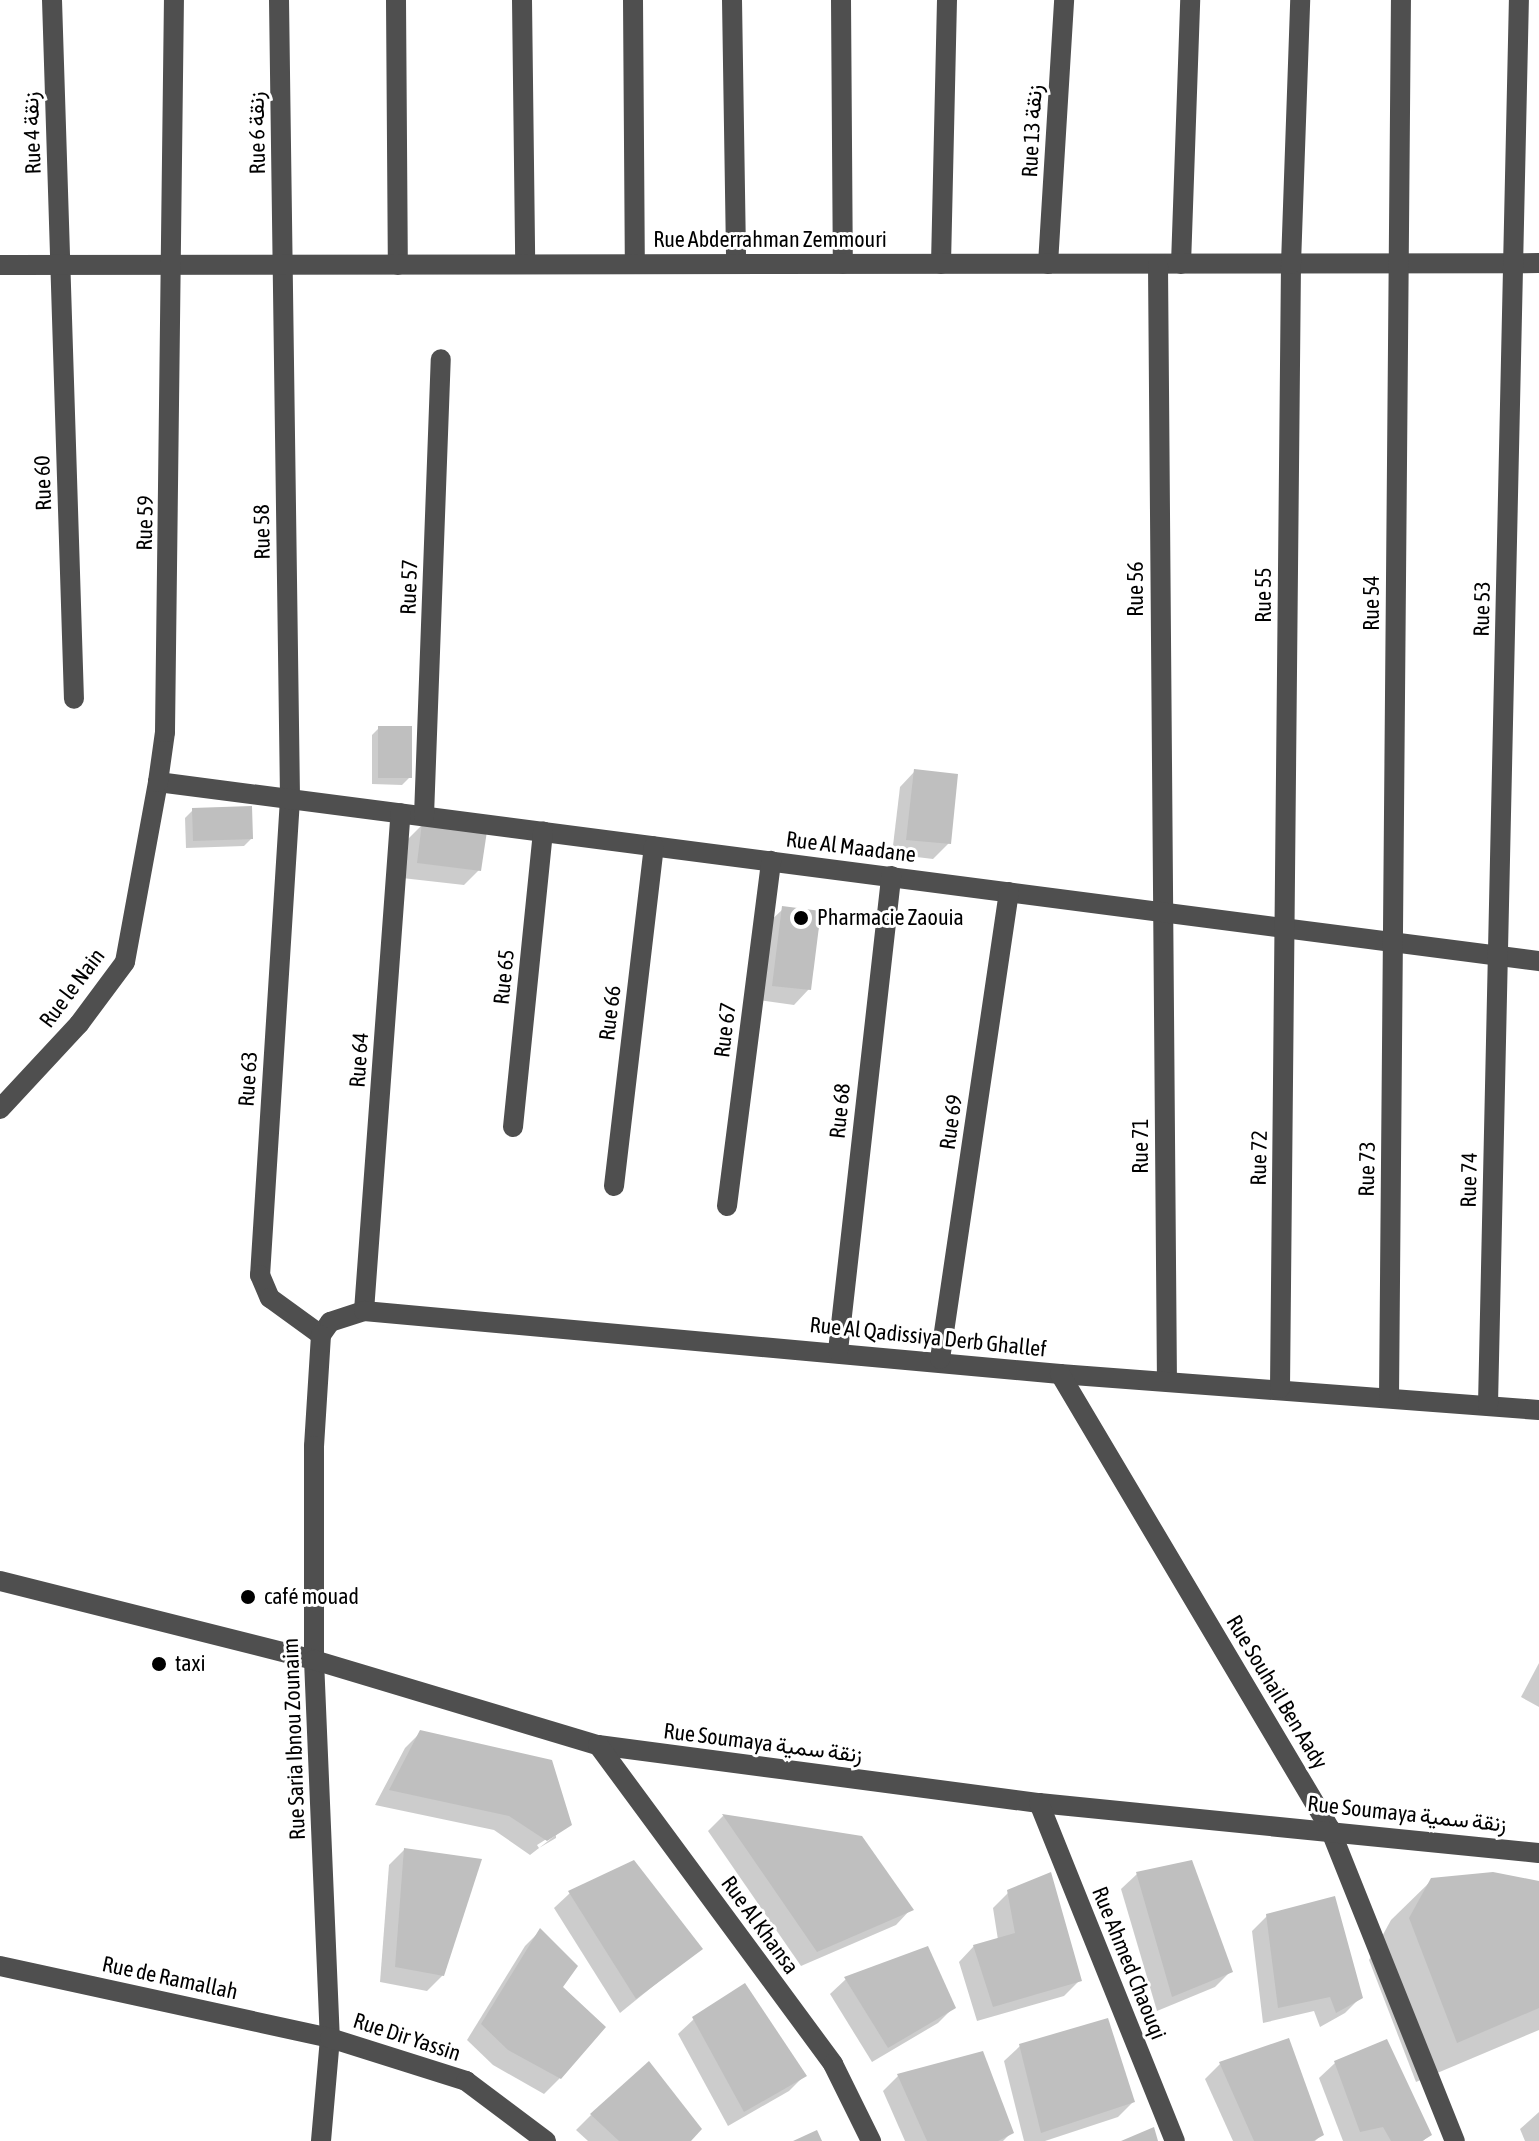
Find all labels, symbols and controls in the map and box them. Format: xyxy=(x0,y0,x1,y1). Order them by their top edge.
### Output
street label: Rue 13 زنقة xyxy=(1016,84,1048,178)
street label: Rue 4 زنقة xyxy=(17,91,47,175)
street label: Rue 6 زنقة xyxy=(243,91,271,175)
street label: Rue Abderrahman Zemmouri xyxy=(653,227,887,253)
street label: Rue 60 xyxy=(29,455,57,511)
street label: Rue 59 xyxy=(131,495,159,551)
street label: Rue 58 xyxy=(248,504,276,560)
street label: Rue 57 xyxy=(395,559,423,615)
street label: Rue 56 xyxy=(1123,561,1149,617)
street label: Rue 55 xyxy=(1251,567,1277,623)
street label: Rue 54 xyxy=(1359,575,1385,631)
street label: Rue 53 xyxy=(1468,581,1496,637)
street label: Rue Al Maadane xyxy=(784,826,918,868)
place label: Pharmacie Zaouia xyxy=(817,905,964,931)
marker: Pharmacie Zaouia xyxy=(792,909,810,927)
street label: Rue le Nain xyxy=(34,943,110,1033)
street label: Rue 65 xyxy=(488,948,520,1006)
street label: Rue 66 xyxy=(594,984,626,1042)
street label: Rue 67 xyxy=(709,1001,741,1059)
street label: Rue 64 xyxy=(344,1031,374,1089)
street label: Rue 63 xyxy=(233,1050,263,1108)
street label: Rue 68 xyxy=(824,1082,856,1140)
street label: Rue 69 xyxy=(934,1093,968,1151)
street label: Rue 71 xyxy=(1128,1118,1154,1174)
street label: Rue 72 xyxy=(1245,1130,1273,1186)
street label: Rue 73 xyxy=(1353,1141,1381,1197)
street label: Rue 74 xyxy=(1455,1152,1483,1208)
street label: Rue Al Qadissiya Derb Ghallef xyxy=(808,1311,1048,1363)
place label: café mouad xyxy=(264,1584,359,1610)
marker: café mouad xyxy=(239,1588,257,1606)
street label: Rue Souhail Ben Aady xyxy=(1221,1611,1333,1773)
street label: Rue Saria Ibnou Zounaim xyxy=(277,1637,311,1841)
place label: taxi xyxy=(175,1651,206,1677)
marker: taxi xyxy=(150,1655,168,1673)
street label: Rue Soumaya زنقة سمية xyxy=(662,1718,864,1768)
street label: Rue Soumaya زنقة سمية xyxy=(1306,1790,1508,1838)
street label: Rue Al Khansa xyxy=(716,1871,804,1979)
street label: Rue Ahmed Chaouqi xyxy=(1086,1883,1172,2043)
street label: Rue de Ramallah xyxy=(100,1951,240,2005)
street label: Rue Dir Yassin xyxy=(350,2007,464,2067)

